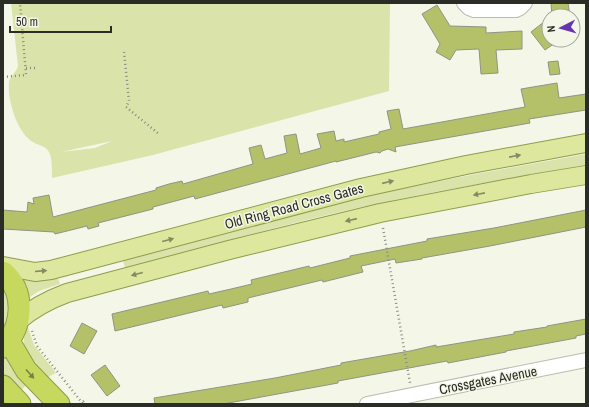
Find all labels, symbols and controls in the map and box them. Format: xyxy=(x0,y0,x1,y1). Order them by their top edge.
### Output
scale bar xyxy=(10,8,111,34)
north arrow xyxy=(541,8,581,48)
text: 50 m xyxy=(16,14,38,30)
text: N xyxy=(544,25,558,33)
one-way arrow xyxy=(509,153,522,159)
street label: Old Ring Road Cross Gates xyxy=(223,179,366,233)
one-way arrow xyxy=(382,179,394,185)
one-way arrow xyxy=(473,191,485,197)
one-way arrow xyxy=(345,218,358,224)
one-way arrow xyxy=(162,237,174,243)
one-way arrow xyxy=(35,268,47,274)
one-way arrow xyxy=(131,271,143,277)
street label: Crossgates Avenue xyxy=(438,362,538,398)
one-way arrow xyxy=(25,368,34,379)

